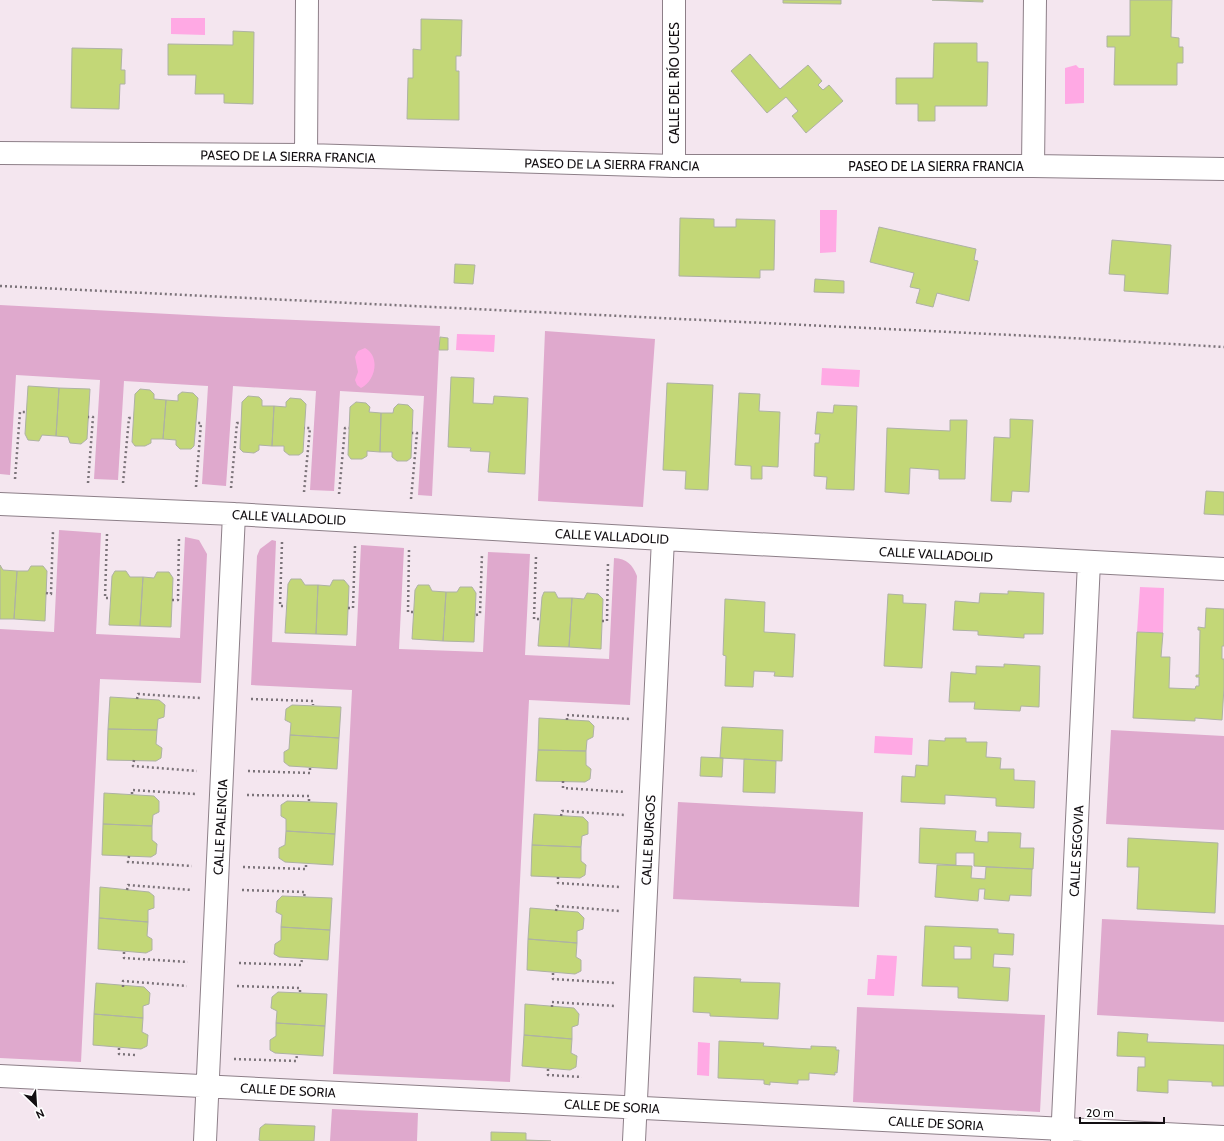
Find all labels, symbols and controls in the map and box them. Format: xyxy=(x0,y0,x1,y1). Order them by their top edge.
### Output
street label: CALLE DEL RÍO UCES xyxy=(665,22,682,144)
street label: PASEO DE LA SIERRA FRANCIA xyxy=(200,146,376,166)
street label: PASEO DE LA SIERRA FRANCIA xyxy=(524,154,700,174)
street label: PASEO DE LA SIERRA FRANCIA xyxy=(848,158,1024,174)
street label: CALLE VALLADOLID xyxy=(232,506,346,528)
street label: CALLE VALLADOLID xyxy=(555,525,669,547)
street label: CALLE VALLADOLID xyxy=(879,543,993,565)
street label: CALLE PALENCIA xyxy=(209,778,231,876)
street label: CALLE BURGOS xyxy=(638,794,658,886)
street label: CALLE SEGOVIA xyxy=(1066,805,1086,897)
street label: CALLE DE SORIA xyxy=(240,1080,336,1100)
north arrow xyxy=(16,1085,56,1125)
street label: CALLE DE SORIA xyxy=(564,1096,660,1116)
scale bar xyxy=(1080,1099,1164,1125)
text: 20 m xyxy=(1086,1105,1114,1120)
text: N xyxy=(34,1106,47,1122)
street label: CALLE DE SORIA xyxy=(888,1113,984,1133)

